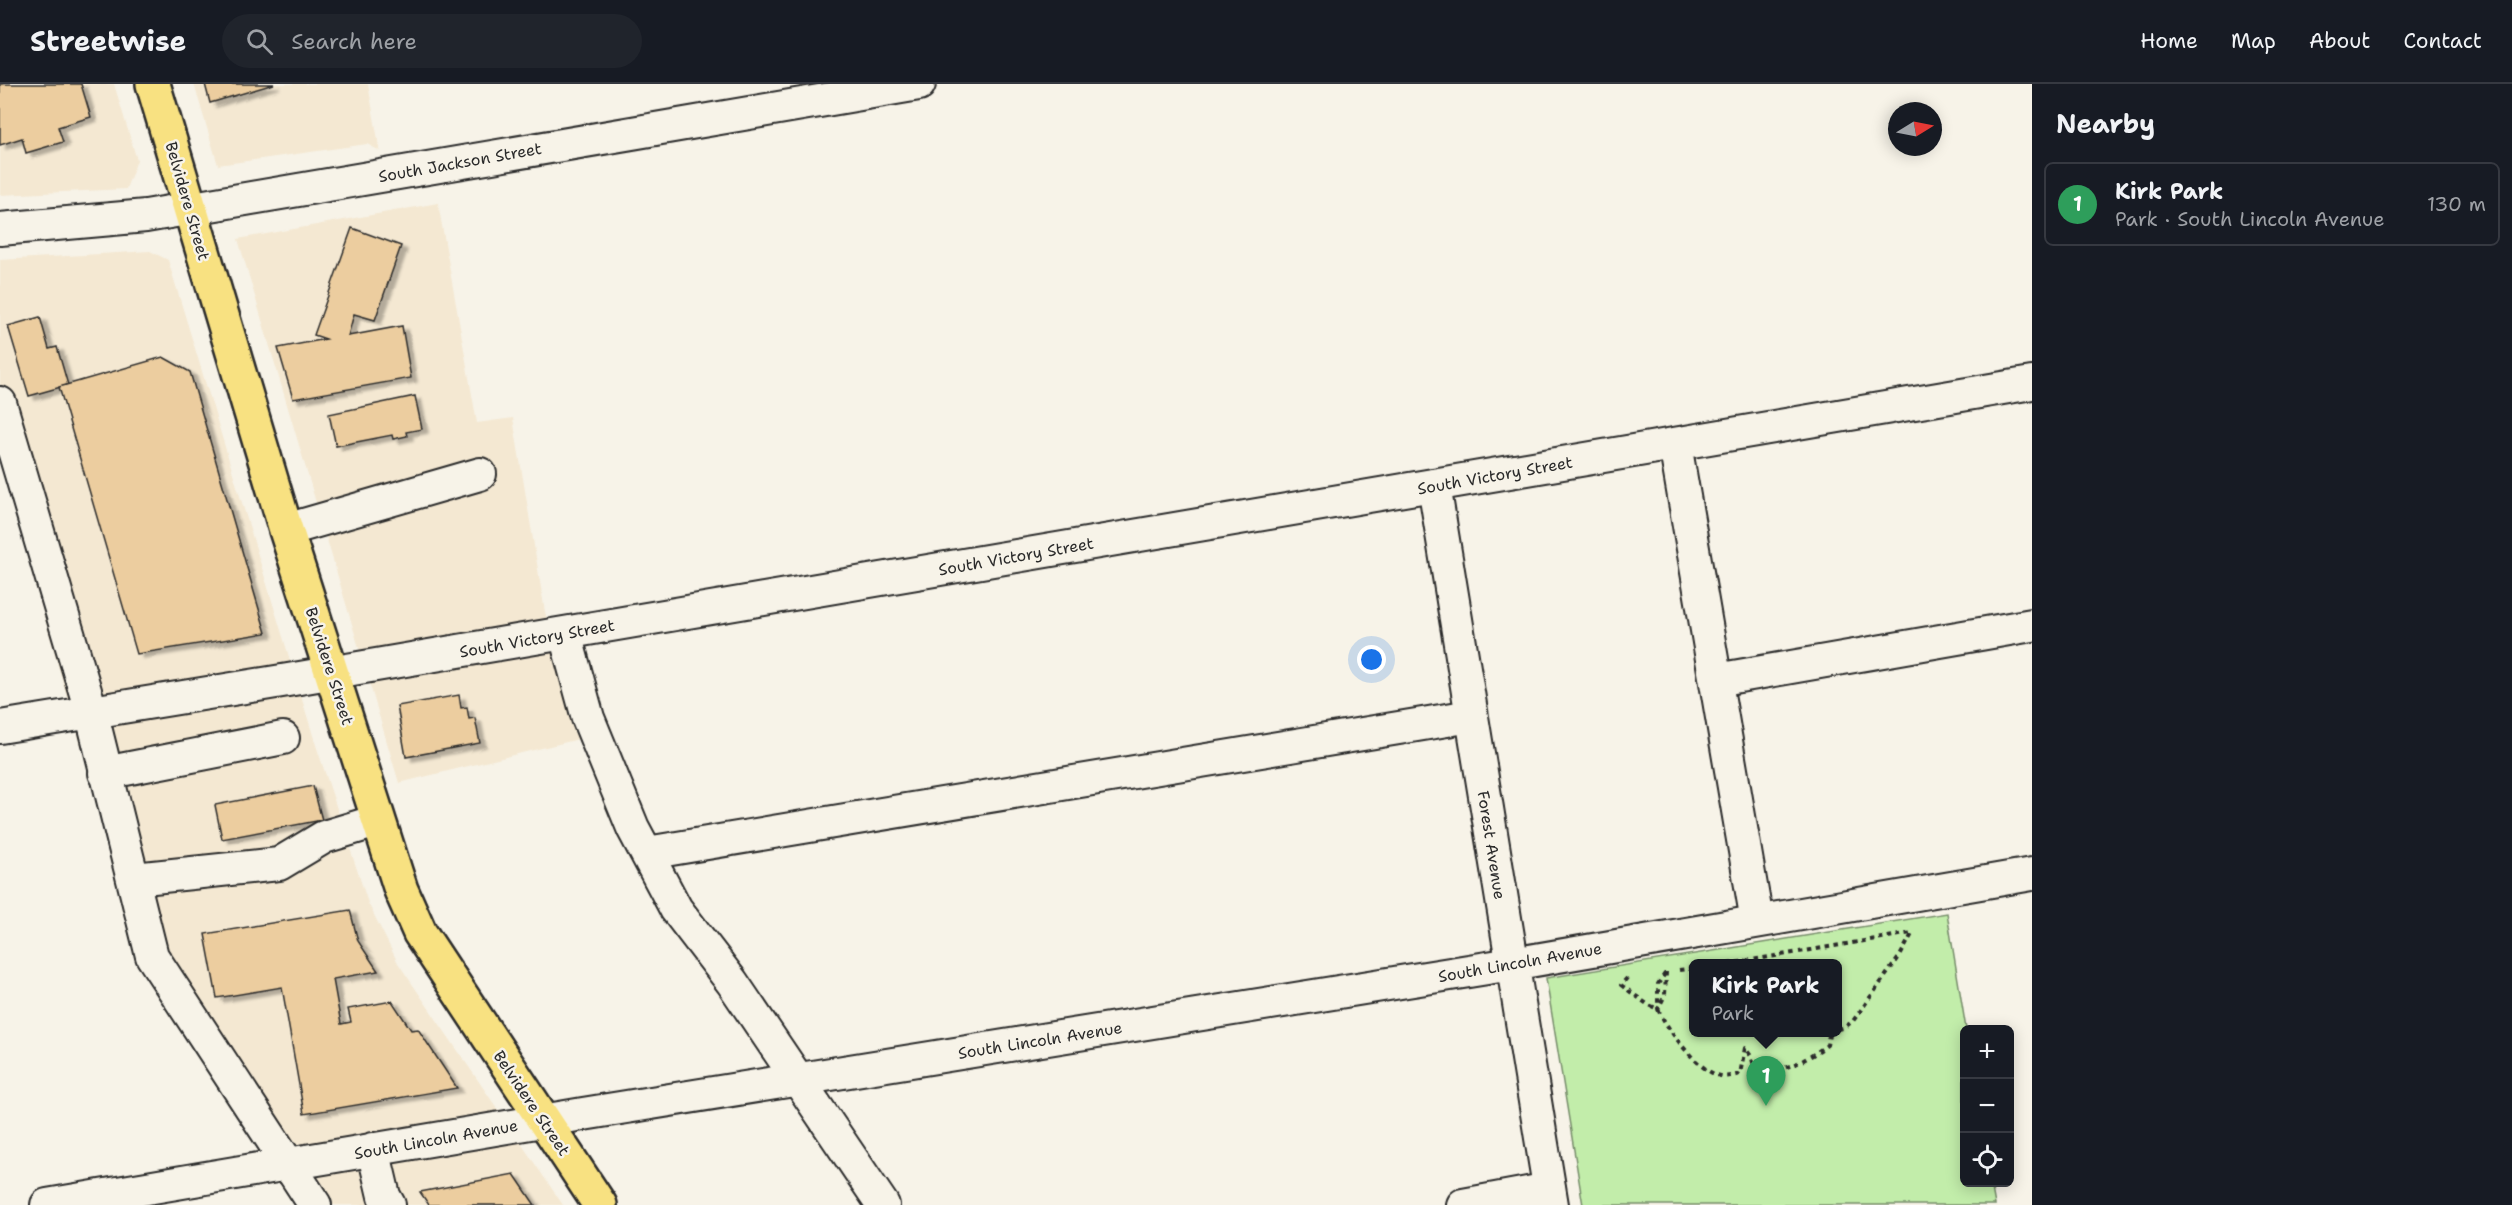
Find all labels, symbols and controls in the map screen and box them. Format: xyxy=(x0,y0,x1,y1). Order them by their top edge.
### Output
search box xyxy=(222,14,642,68)
text: Streetwise xyxy=(30,22,186,60)
icon: search xyxy=(243,25,276,58)
text: Search here xyxy=(291,27,417,56)
text: Home xyxy=(2140,27,2198,55)
text: Map xyxy=(2231,27,2276,55)
text: About xyxy=(2309,27,2370,55)
text: Contact xyxy=(2403,27,2482,55)
north arrow xyxy=(1888,102,1942,156)
text: Nearby xyxy=(2056,106,2155,141)
street label: South Jackson Street xyxy=(377,138,543,187)
street label: Belvidere Street xyxy=(161,139,215,263)
text: Kirk Park xyxy=(2115,177,2223,206)
text: 1 xyxy=(2073,191,2082,217)
text: 130 m xyxy=(2427,191,2486,217)
text: Park · South Lincoln Avenue xyxy=(2115,206,2385,232)
street label: South Victory Street xyxy=(1416,451,1574,499)
street label: South Victory Street xyxy=(937,532,1095,580)
street label: Belvidere Street xyxy=(301,605,358,728)
street label: South Victory Street xyxy=(458,614,616,662)
your location xyxy=(1357,645,1386,674)
street label: Forest Avenue xyxy=(1473,789,1510,901)
street label: South Lincoln Avenue xyxy=(1437,938,1604,987)
popup xyxy=(1689,959,1842,1037)
text: Kirk Park xyxy=(1711,971,1820,1000)
text: Park xyxy=(1711,1000,1754,1026)
street label: South Lincoln Avenue xyxy=(957,1017,1124,1064)
map controls xyxy=(1960,1025,2014,1187)
button: + xyxy=(1960,1025,2014,1079)
street label: Belvidere Street xyxy=(489,1047,575,1160)
pin: 1 xyxy=(1746,1056,1786,1106)
button: − xyxy=(1960,1079,2014,1133)
street label: South Lincoln Avenue xyxy=(353,1115,520,1164)
button: locate xyxy=(1960,1133,2014,1187)

